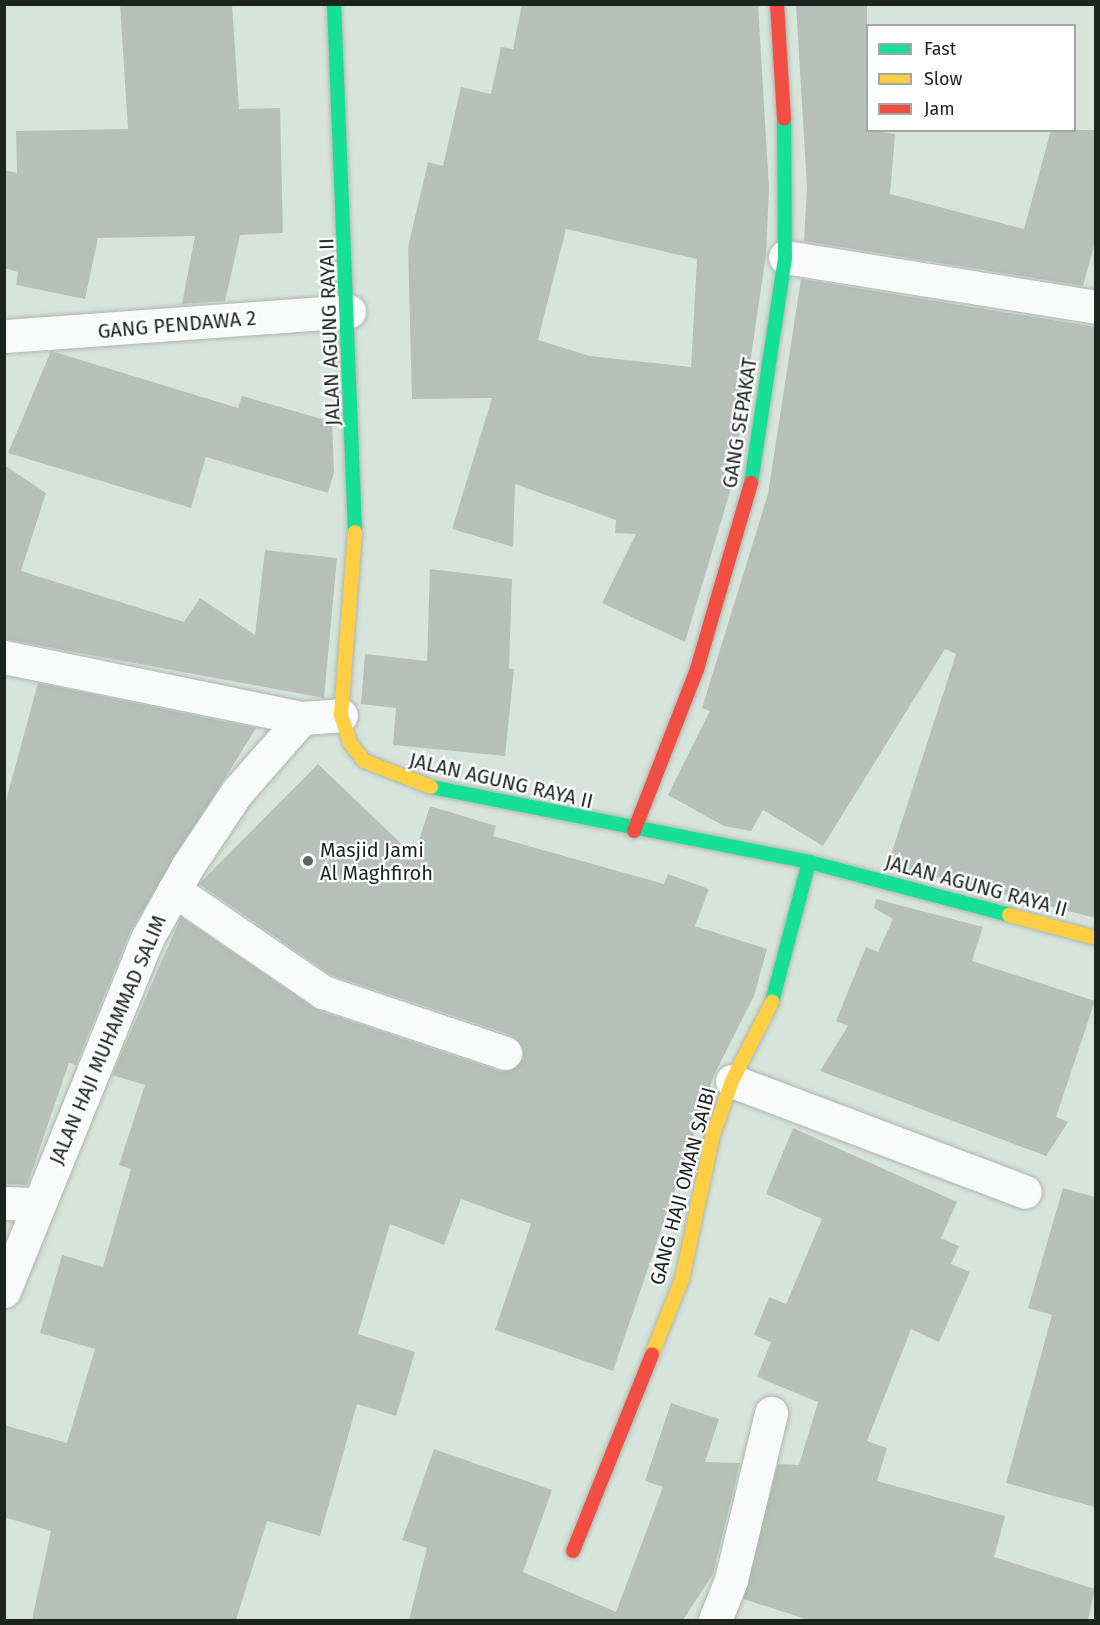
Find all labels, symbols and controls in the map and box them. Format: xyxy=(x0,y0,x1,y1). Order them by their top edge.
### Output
legend xyxy=(866,24,1076,132)
text: Fast xyxy=(924,38,956,60)
text: Slow xyxy=(924,68,962,90)
text: Jam xyxy=(924,98,955,120)
street label: JALAN AGUNG RAYA II xyxy=(315,238,345,426)
street label: GANG PENDAWA 2 xyxy=(97,306,257,344)
street label: GANG SEPAKAT xyxy=(718,356,762,490)
street label: JALAN AGUNG RAYA II xyxy=(407,748,595,814)
place label: Masjid Jami Al Maghfiroh xyxy=(320,838,433,885)
street label: JALAN AGUNG RAYA II xyxy=(882,850,1070,922)
marker: Masjid Jami Al Maghfiroh xyxy=(301,854,315,868)
street label: JALAN HAJI MUHAMMAD SALIM xyxy=(44,912,172,1168)
street label: GANG HAJI OMAN SAIBI xyxy=(645,1084,721,1288)

